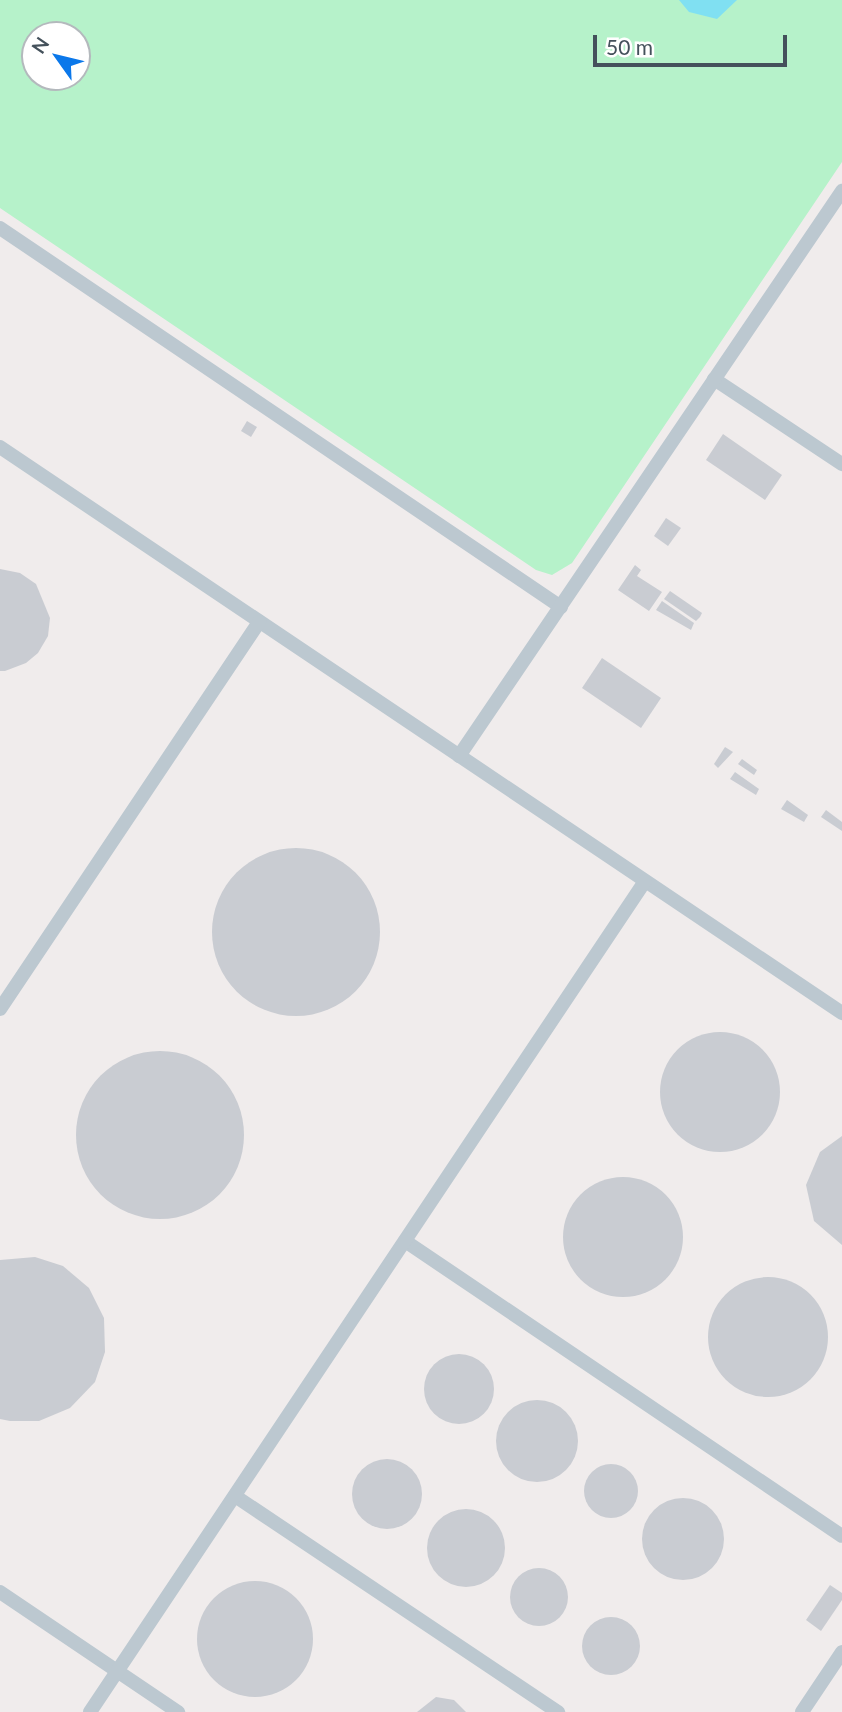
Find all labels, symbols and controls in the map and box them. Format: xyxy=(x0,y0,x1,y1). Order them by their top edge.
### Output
north arrow xyxy=(21,21,91,91)
scale bar xyxy=(597,21,791,65)
text: N xyxy=(26,33,53,58)
text: 50 m xyxy=(606,34,653,59)

